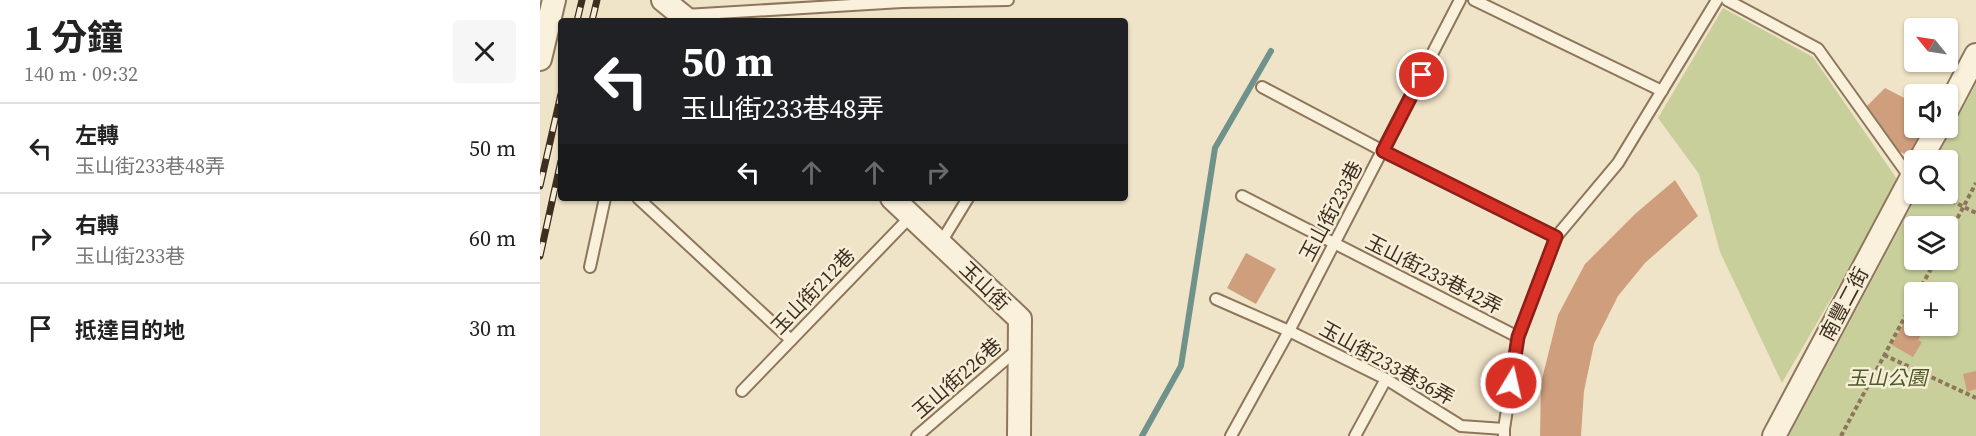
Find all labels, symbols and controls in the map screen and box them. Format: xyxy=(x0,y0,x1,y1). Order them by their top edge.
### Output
text: 1 分鐘 xyxy=(24,13,123,62)
north arrow xyxy=(1904,18,1958,72)
map controls xyxy=(1904,18,1958,336)
button: close xyxy=(453,20,516,83)
text: 50 m xyxy=(681,32,774,90)
icon: left xyxy=(582,42,660,120)
pin xyxy=(1396,49,1447,100)
icon: arrive xyxy=(1405,58,1438,91)
text: 140 m · 09:32 xyxy=(24,60,138,88)
button: sound xyxy=(1904,84,1958,138)
text: 玉山街233巷48弄 xyxy=(681,90,884,127)
text: 左轉 xyxy=(75,120,119,150)
icon: left xyxy=(24,132,57,165)
text: 50 m xyxy=(469,133,516,163)
button: search xyxy=(1904,150,1958,204)
text: 玉山街233巷48弄 xyxy=(75,152,225,180)
icon: left xyxy=(732,156,765,189)
icon: ahead xyxy=(795,156,828,189)
icon: ahead xyxy=(858,156,891,189)
icon: right xyxy=(921,156,954,189)
street label: 玉山街233巷 xyxy=(1293,156,1369,266)
text: 右轉 xyxy=(75,210,119,240)
button: layers xyxy=(1904,216,1958,270)
icon: right xyxy=(24,222,57,255)
text: 60 m xyxy=(469,223,516,253)
street label: 玉山街233巷42弄 xyxy=(1361,227,1507,321)
text: 玉山街233巷 xyxy=(75,242,185,270)
street label: 玉山街212巷 xyxy=(765,242,861,340)
street label: 玉山街 xyxy=(954,255,1016,317)
street label: 南豐二街 xyxy=(1813,262,1875,346)
button: + xyxy=(1904,282,1958,336)
icon: arrive xyxy=(24,312,57,345)
text: 30 m xyxy=(469,313,516,343)
street label: 玉山街233巷36弄 xyxy=(1315,314,1459,412)
text: 抵達目的地 xyxy=(75,315,185,345)
street label: 玉山街226巷 xyxy=(906,331,1008,425)
position arrow xyxy=(1479,351,1543,415)
park label: 玉山公園 xyxy=(1847,364,1930,392)

